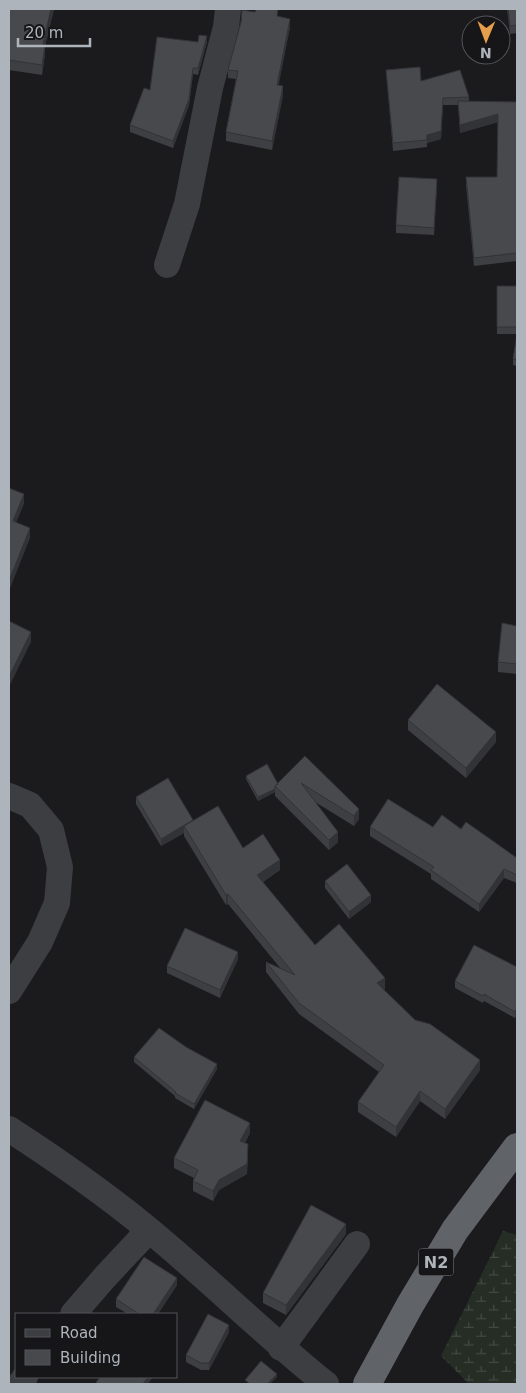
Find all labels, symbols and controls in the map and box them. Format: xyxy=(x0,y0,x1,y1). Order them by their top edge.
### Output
scale bar xyxy=(18,15,90,47)
north arrow xyxy=(461,15,511,65)
text: 20 m xyxy=(25,24,63,42)
text: N xyxy=(480,45,492,61)
road number: N2 xyxy=(418,1248,454,1276)
legend xyxy=(15,1313,178,1378)
text: Road xyxy=(60,1324,98,1342)
text: Building xyxy=(60,1349,121,1367)

